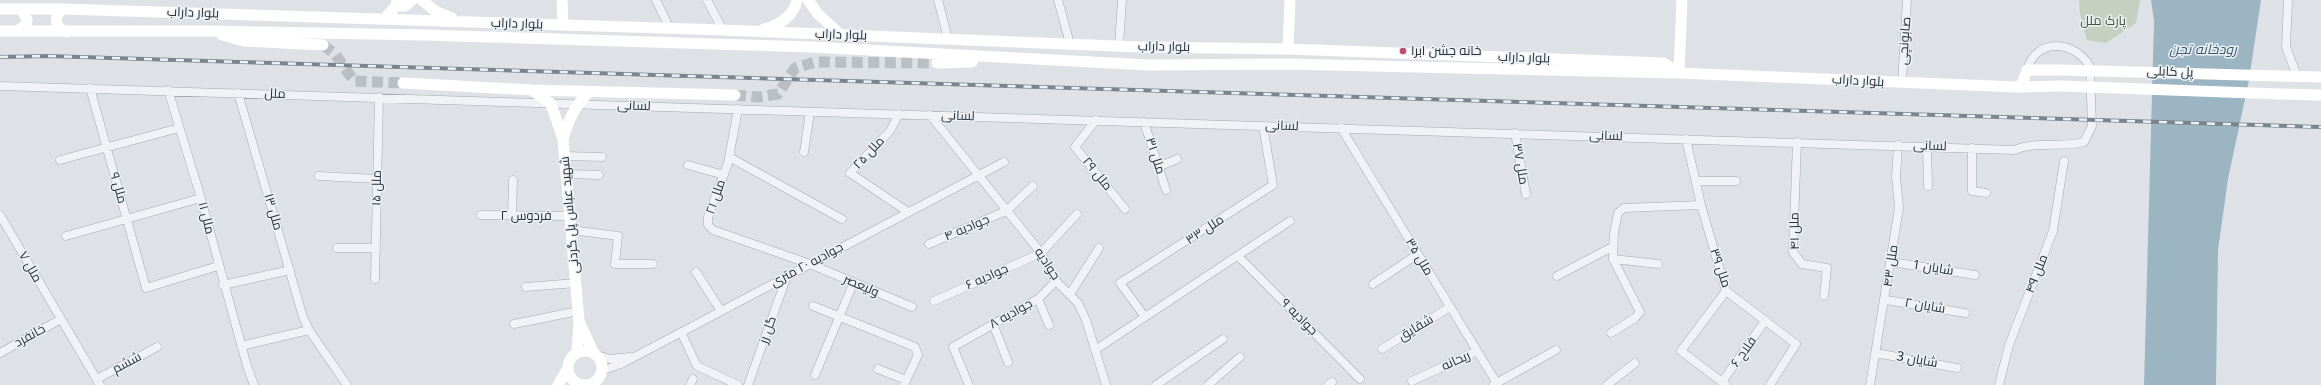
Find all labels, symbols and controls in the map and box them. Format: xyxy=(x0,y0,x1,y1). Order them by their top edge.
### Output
street label: بلوار داراب xyxy=(167,4,219,22)
park label: پارک ملل xyxy=(2080,13,2126,29)
street label: بلوار داراب xyxy=(491,15,543,33)
street label: صابونچی xyxy=(1896,16,1914,66)
street label: بلوار داراب xyxy=(815,26,867,44)
street label: بلوار داراب xyxy=(1138,39,1190,55)
water label: رودخانه تجن xyxy=(2169,42,2237,58)
place label: خانه جشن ابرا xyxy=(1411,43,1481,59)
marker: خانه جشن ابرا xyxy=(1398,46,1408,56)
street label: بلوار داراب xyxy=(1498,49,1550,67)
street label: پل کابلی xyxy=(2146,63,2194,81)
street label: بلوار داراب xyxy=(1832,72,1884,90)
street label: ملل xyxy=(264,86,286,102)
street label: لسانی xyxy=(617,98,651,114)
street label: لسانی xyxy=(941,108,975,124)
street label: لسانی xyxy=(1265,118,1299,134)
street label: لسانی xyxy=(1589,128,1623,144)
street label: ملل ۲۵ xyxy=(850,134,888,172)
street label: ملل ۳۱ xyxy=(1142,136,1168,176)
street label: لسانی xyxy=(1913,138,1947,154)
street label: ملل ۳۷ xyxy=(1509,142,1531,186)
street label: ملل ۲۹ xyxy=(1079,154,1115,194)
street label: شهید عباس پل گردنی xyxy=(557,156,583,274)
street label: ملل ۱۵ xyxy=(369,170,385,206)
street label: ملل ۹ xyxy=(106,171,130,205)
street label: ملل ۲۱ xyxy=(703,178,729,216)
street label: ملل ۱۳ xyxy=(260,192,286,232)
street label: ملل ۱۱ xyxy=(194,200,218,236)
street label: فردوس ۲ xyxy=(500,208,552,224)
street label: جوادیه ۴ xyxy=(942,212,992,244)
street label: ملل ۳۳ xyxy=(1183,212,1227,248)
street label: ملل ۴۱ xyxy=(1787,212,1803,250)
street label: ملل ۳۵ xyxy=(1402,236,1436,278)
street label: جوادیه ۲۰ متری xyxy=(768,239,846,291)
street label: ملل ۴۳ xyxy=(1880,244,1902,288)
street label: جوادیه xyxy=(1031,245,1063,283)
street label: ملل ۳۹ xyxy=(1706,246,1734,290)
street label: ملل ۷ xyxy=(15,249,45,285)
street label: ملل ۴۹ xyxy=(2023,252,2051,296)
street label: شایان 1 xyxy=(1911,257,1955,279)
street label: جوادیه ۶ xyxy=(963,261,1011,293)
street label: ولیعصر xyxy=(841,272,881,300)
street label: جوادیه ۹ xyxy=(1277,295,1321,339)
street label: شایان ۲ xyxy=(1904,295,1946,317)
street label: جوادیه ۸ xyxy=(987,296,1035,332)
street label: شقایق xyxy=(1396,312,1436,344)
street label: گل رز xyxy=(756,314,780,346)
street label: خانفرد xyxy=(12,321,48,351)
street label: فلاح ۶ xyxy=(1728,334,1760,370)
street label: ریحانه xyxy=(1439,348,1473,374)
street label: ششم xyxy=(110,349,144,377)
street label: شایان 3 xyxy=(1895,349,1939,371)

